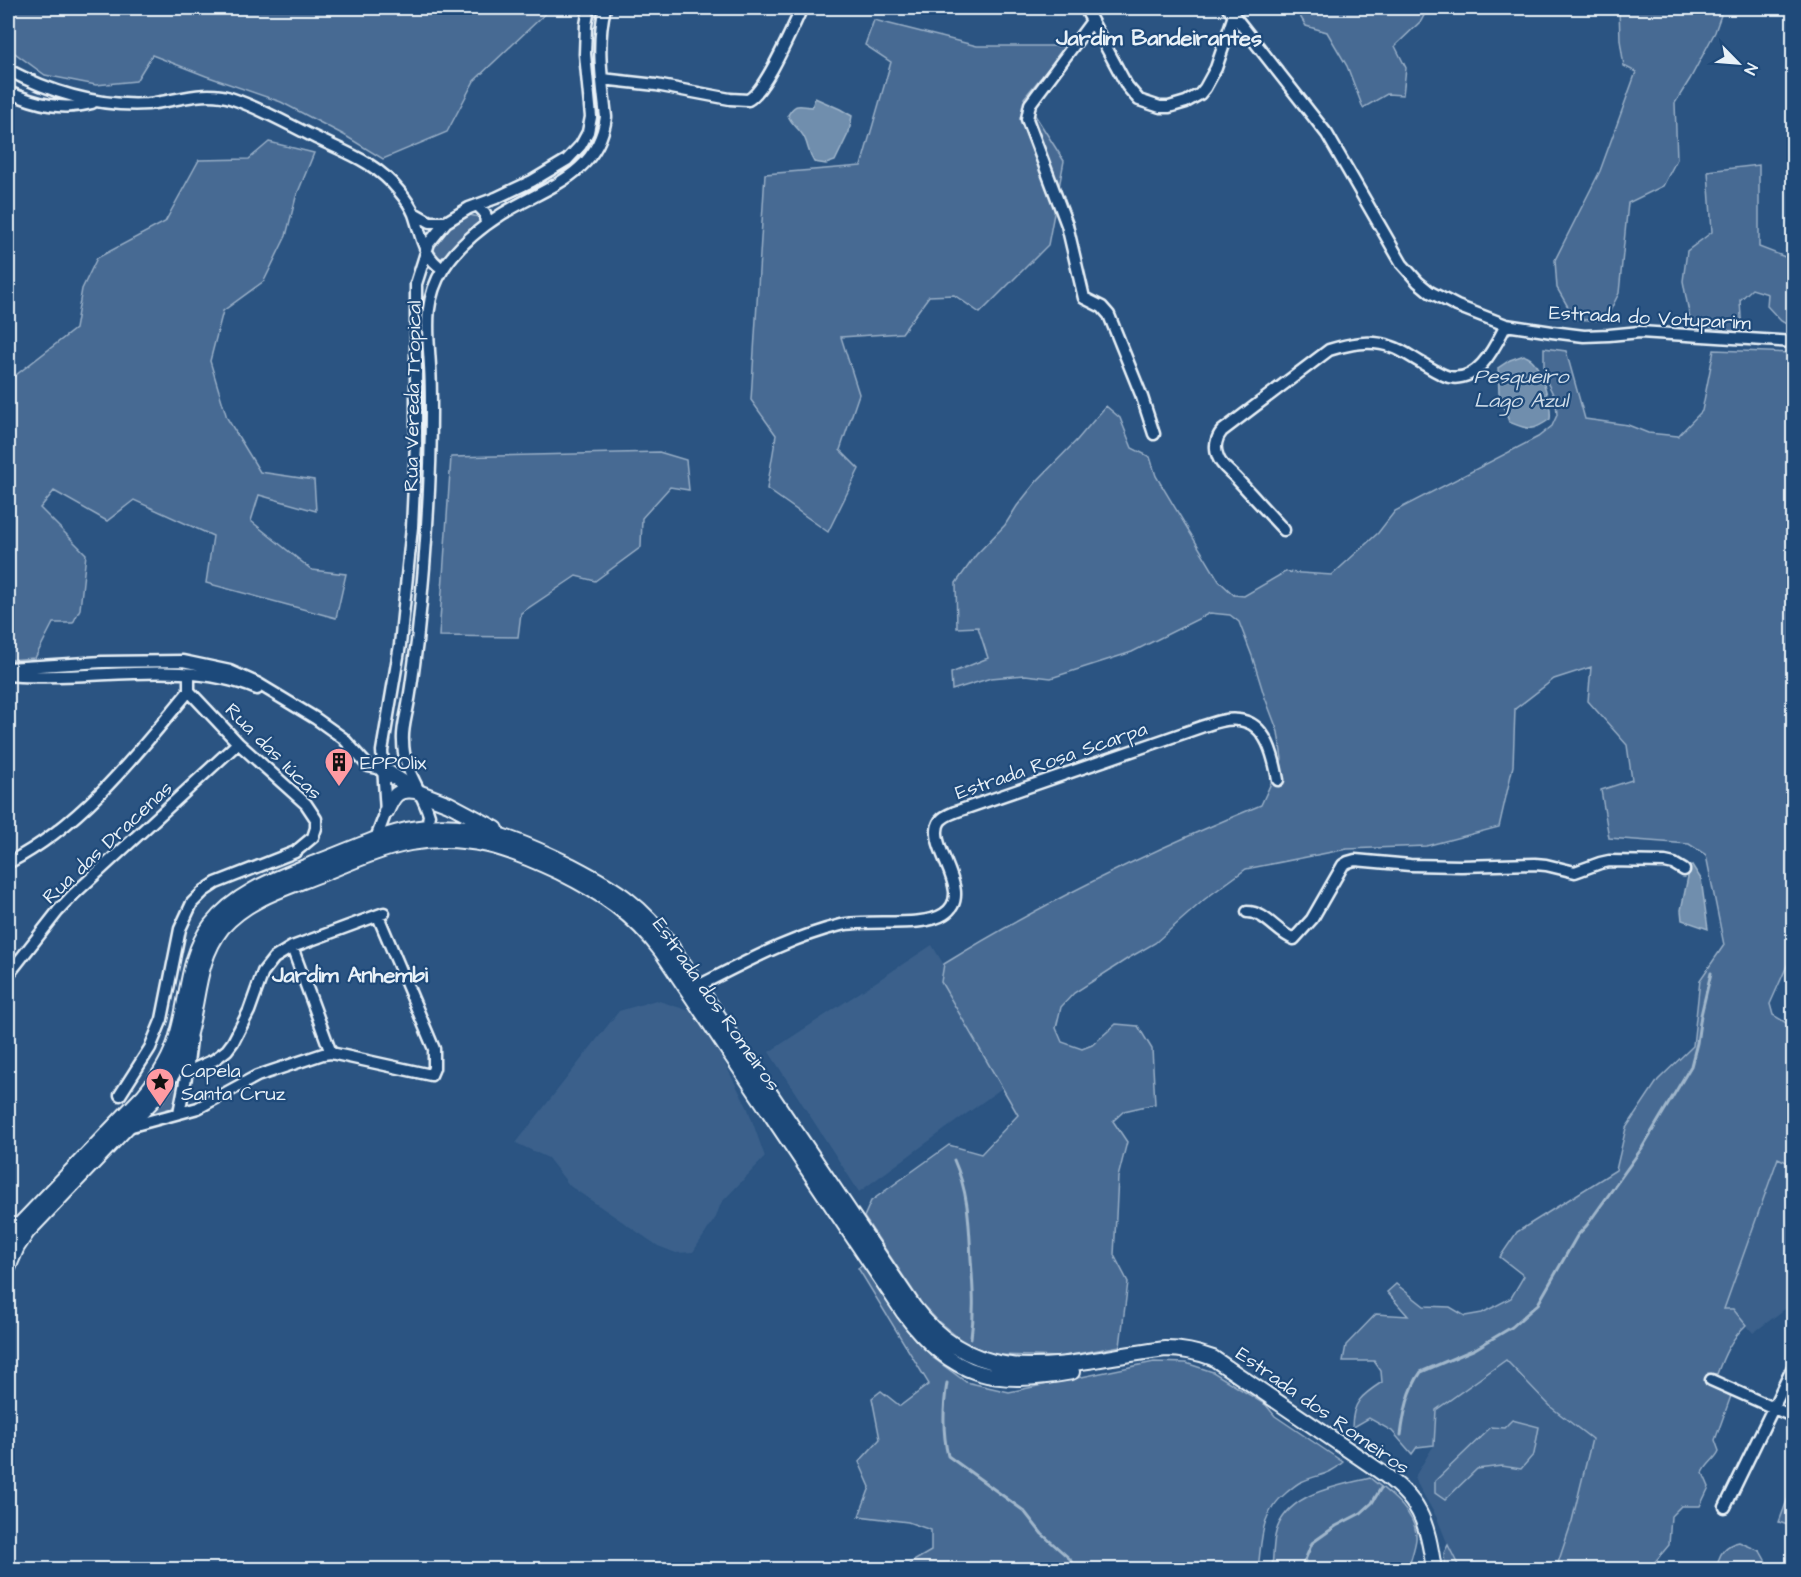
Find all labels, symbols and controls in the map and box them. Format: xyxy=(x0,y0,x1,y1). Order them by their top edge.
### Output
district label: Jardim Bandeirantes xyxy=(1055,23,1262,54)
north arrow xyxy=(1708,33,1768,93)
text: N xyxy=(1739,60,1763,78)
street label: Estrada do Votuparim xyxy=(1548,299,1752,337)
street label: Rua Vereda Tropical xyxy=(397,300,429,492)
water label: Pesqueiro Lago Azul xyxy=(1474,362,1571,416)
street label: Rua das Iúcas xyxy=(218,697,328,807)
street label: Estrada Rosa Scarpa xyxy=(952,715,1151,807)
building icon: EPPOlix xyxy=(323,746,355,788)
place label: EPPOlix xyxy=(360,749,427,777)
street label: Rua das Dracenas xyxy=(36,775,179,911)
street label: Estrada dos Romeiros xyxy=(646,912,787,1097)
district label: Jardim Anhembi xyxy=(271,960,429,991)
place label: Capela Santa Cruz xyxy=(181,1057,286,1108)
place icon: Capela Santa Cruz xyxy=(144,1066,176,1108)
street label: Estrada dos Romeiros xyxy=(1230,1340,1415,1481)

